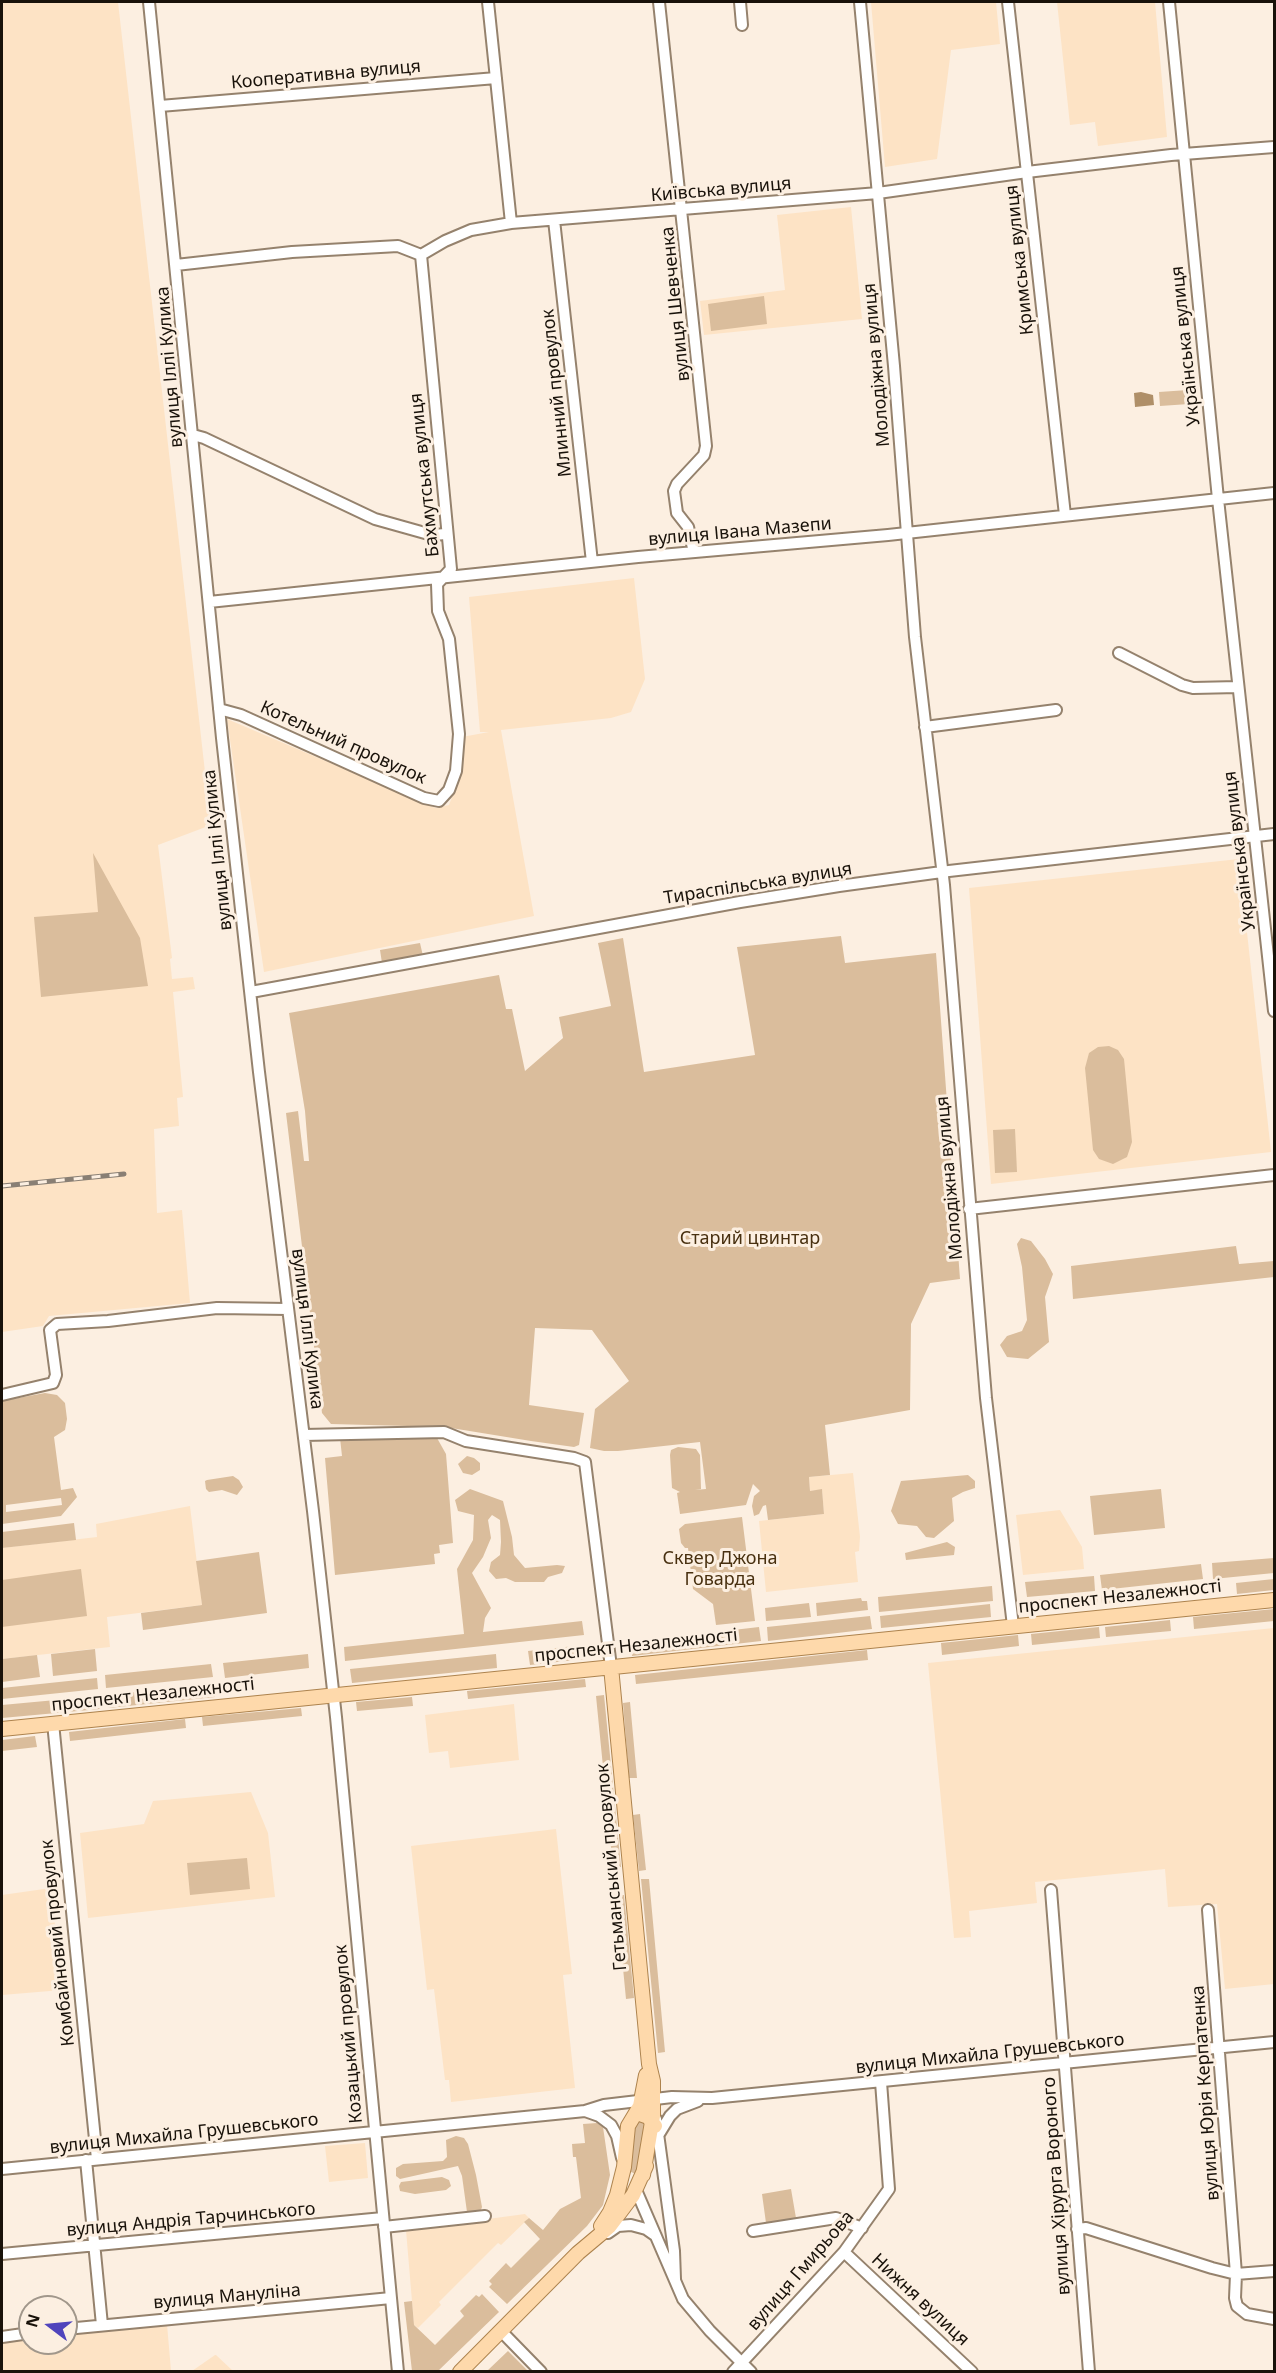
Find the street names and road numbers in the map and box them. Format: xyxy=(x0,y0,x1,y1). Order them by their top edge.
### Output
street label: Кооперативна вулиця xyxy=(230,56,422,94)
street label: Київська вулиця xyxy=(650,173,792,207)
street label: Кримська вулиця xyxy=(1001,184,1039,336)
street label: вулиця Шевченка xyxy=(657,226,695,382)
street label: Українська вулиця xyxy=(1167,265,1205,427)
street label: Молодіжна вулиця xyxy=(859,282,895,448)
street label: вулиця Іллі Кулика xyxy=(152,285,188,449)
street label: Млинний провулок xyxy=(537,308,577,478)
street label: Бахмутська вулиця xyxy=(406,392,444,558)
street label: вулиця Івана Мазепи xyxy=(647,513,833,551)
street label: Котельний провулок xyxy=(257,697,429,789)
street label: вулиця Іллі Кулика xyxy=(199,768,237,932)
street label: Українська вулиця xyxy=(1219,770,1261,932)
street label: Тираспільська вулиця xyxy=(662,858,854,910)
street label: Молодіжна вулиця xyxy=(932,1095,968,1261)
street label: вулиця Іллі Кулика xyxy=(286,1247,328,1411)
street label: проспект Незалежності xyxy=(1017,1576,1223,1618)
street label: проспект Незалежності xyxy=(533,1625,739,1667)
street label: проспект Незалежності xyxy=(50,1674,256,1716)
street label: Гетьманський провулок xyxy=(592,1762,632,1972)
street label: Комбайновий провулок xyxy=(36,1839,80,2047)
street label: Козацький провулок xyxy=(330,1944,368,2124)
street label: вулиця Юрія Керпатенка xyxy=(1188,1985,1224,2201)
street label: вулиця Михайла Грушевського xyxy=(855,2029,1125,2079)
street label: вулиця Хірурга Вороного xyxy=(1039,2076,1075,2296)
street label: вулиця Михайла Грушевського xyxy=(49,2109,319,2159)
street label: вулиця Андрія Тарчинського xyxy=(66,2198,316,2242)
street label: вулиця Гмирьова xyxy=(743,2207,859,2335)
street label: Нижня вулиця xyxy=(867,2249,973,2351)
street label: вулиця Мануліна xyxy=(152,2280,302,2314)

